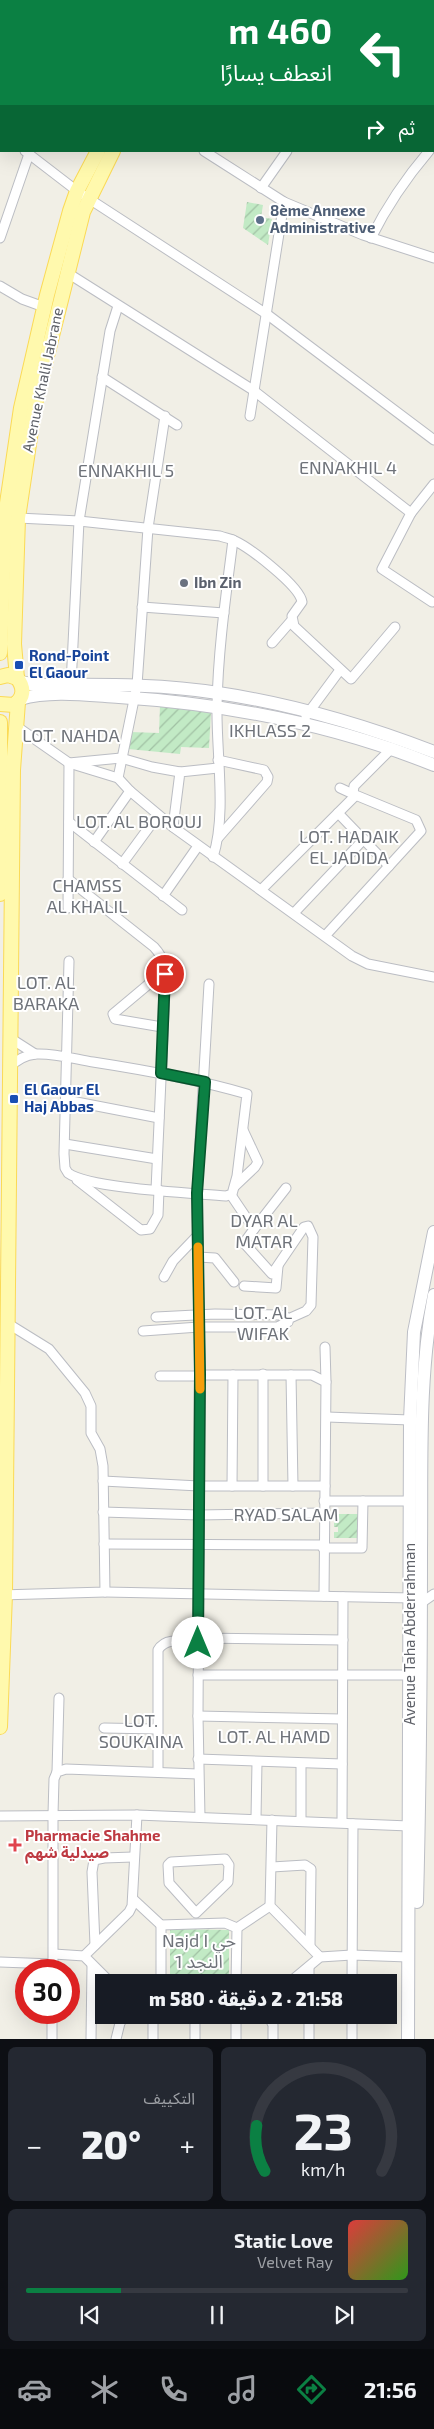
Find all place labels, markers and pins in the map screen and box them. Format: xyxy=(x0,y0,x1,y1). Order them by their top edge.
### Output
place label: 8ème Annexe Administrative xyxy=(270,201,375,236)
marker: 8ème Annexe Administrative xyxy=(254,214,266,226)
place label: Ibn Zin xyxy=(194,573,242,591)
marker: Ibn Zin xyxy=(178,577,190,589)
place label: Rond-Point El Gaour xyxy=(29,646,109,681)
marker: Rond-Point El Gaour xyxy=(13,659,25,671)
pin xyxy=(144,953,186,995)
place label: El Gaour El Haj Abbas xyxy=(24,1080,100,1115)
marker: El Gaour El Haj Abbas xyxy=(8,1093,20,1105)
place label: Pharmacie Shahme صيدلية شهم xyxy=(25,1826,161,1864)
marker: Pharmacie Shahme صيدلية شهم xyxy=(9,1839,21,1851)

